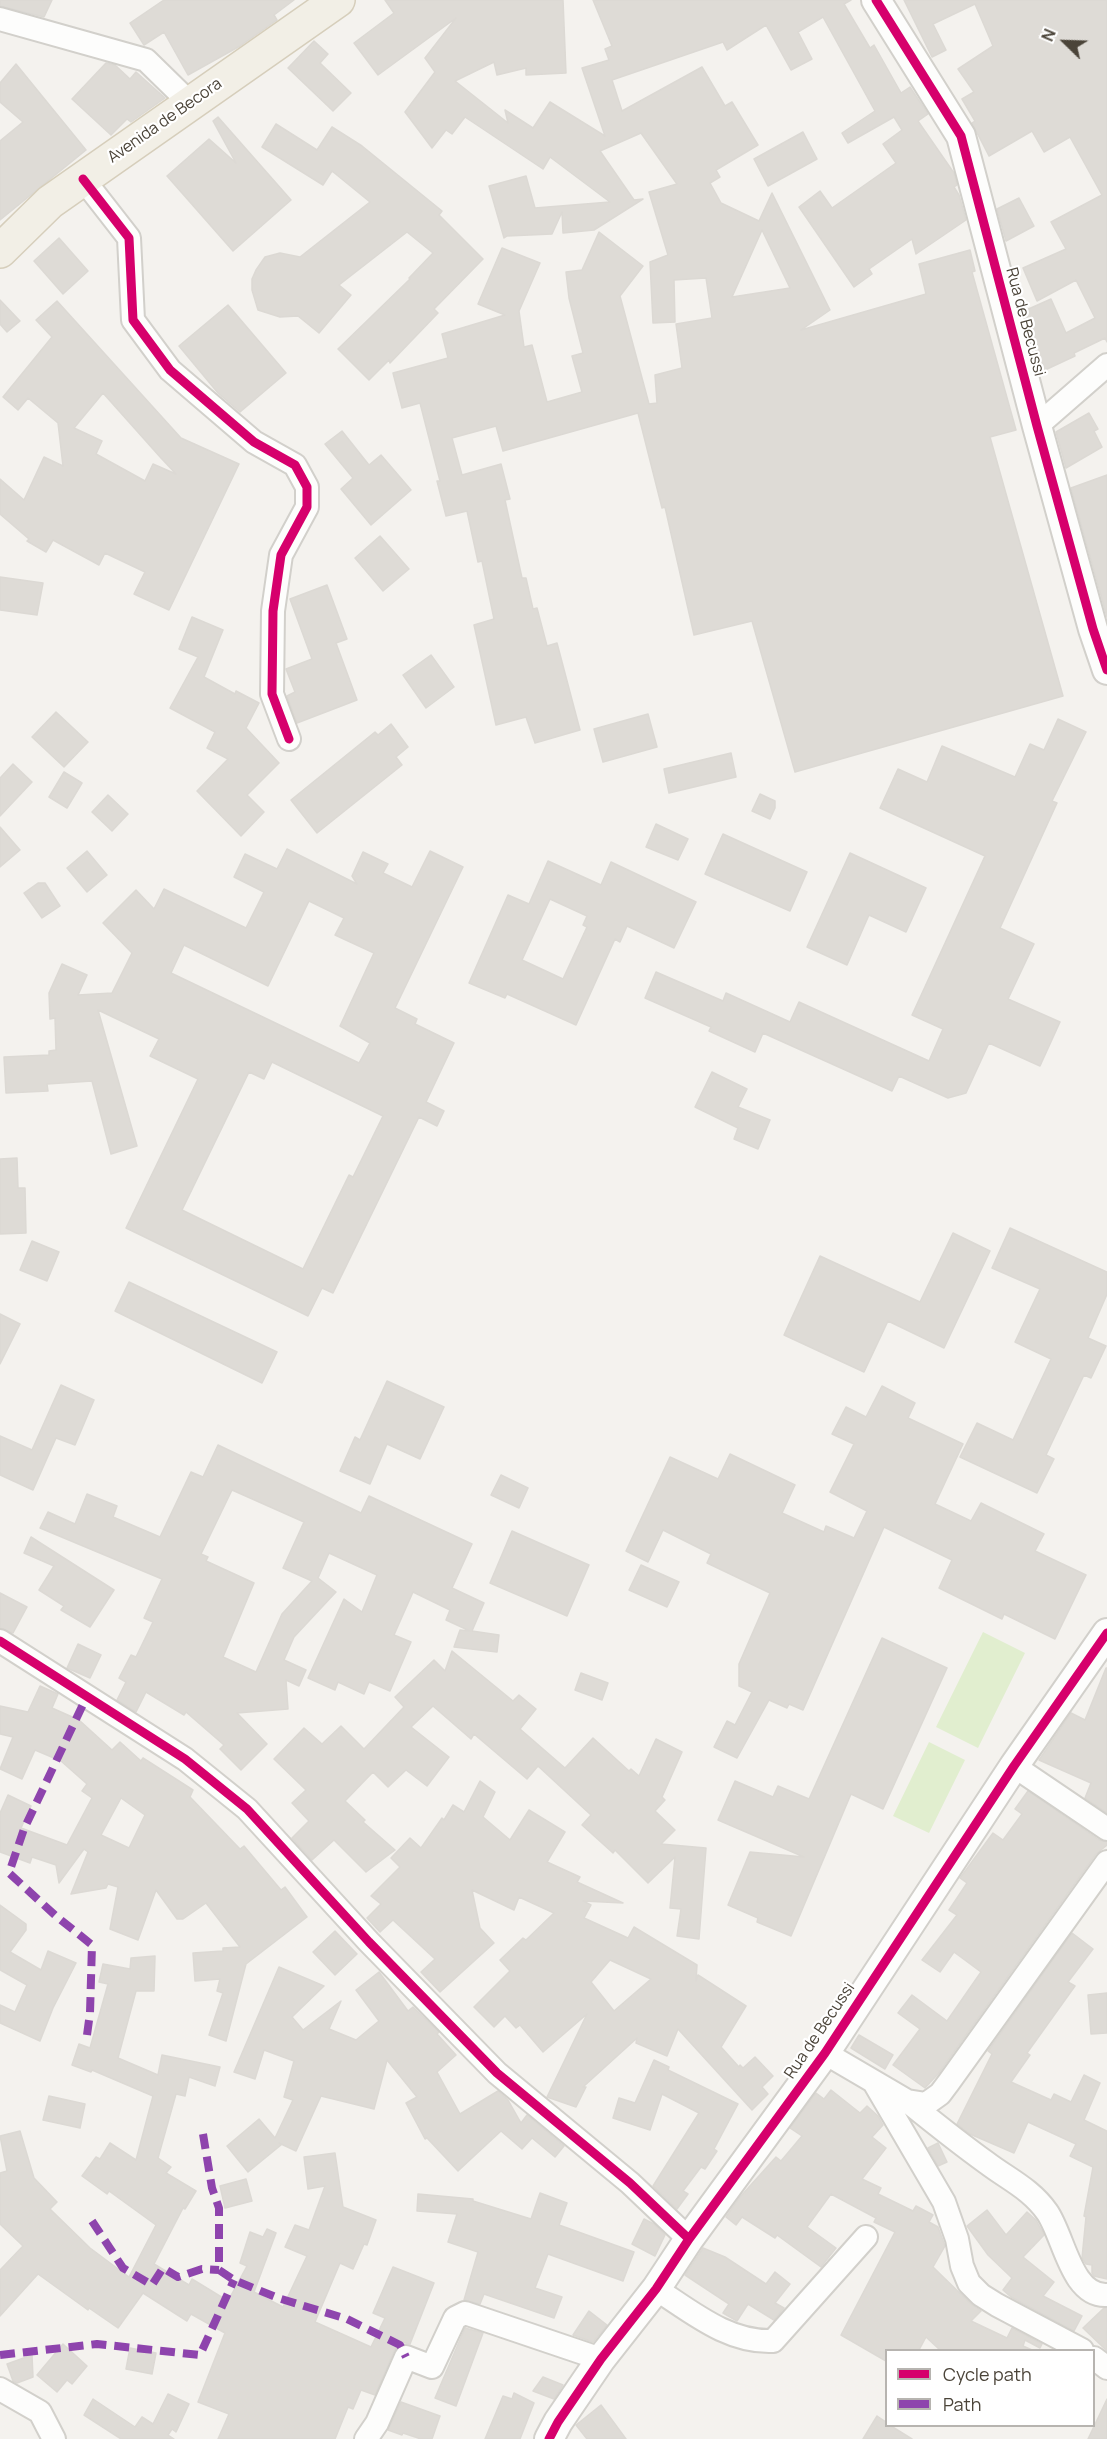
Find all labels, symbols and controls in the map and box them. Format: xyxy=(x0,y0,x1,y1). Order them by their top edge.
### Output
north arrow xyxy=(1035,12,1095,72)
text: N xyxy=(1036,25,1061,45)
street label: Avenida de Becora xyxy=(104,74,226,168)
street label: Rua de Becussi xyxy=(1001,266,1049,378)
street label: Rua de Becussi xyxy=(781,1979,859,2083)
legend xyxy=(885,2349,1095,2427)
text: Cycle path xyxy=(943,2362,1032,2386)
text: Path xyxy=(943,2392,981,2416)

